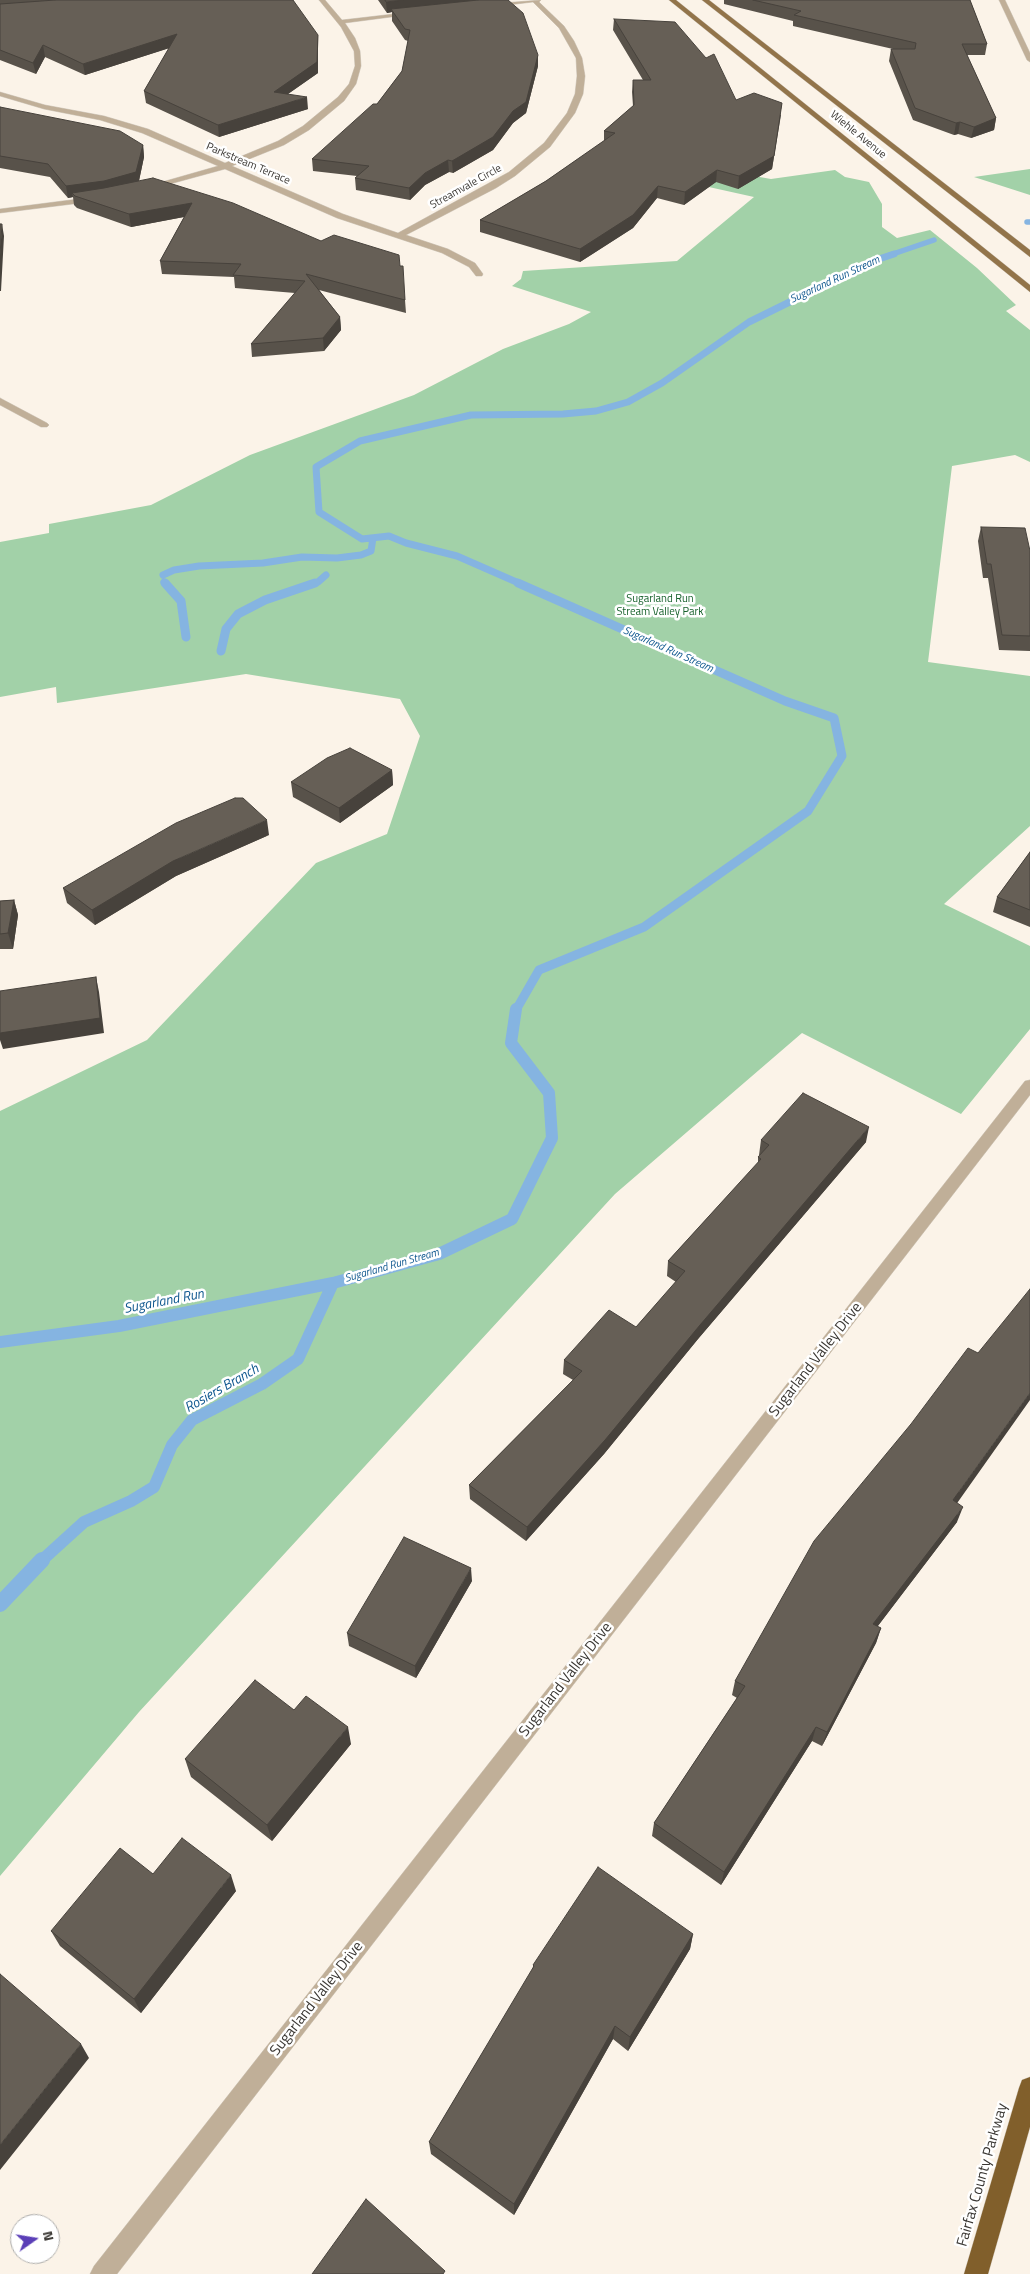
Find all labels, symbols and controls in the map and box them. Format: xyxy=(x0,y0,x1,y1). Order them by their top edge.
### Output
street label: Wiehle Avenue xyxy=(827,108,889,162)
street label: Parkstream Terrace xyxy=(204,140,292,188)
street label: Streamvale Circle xyxy=(428,162,504,212)
water label: Sugarland Run Stream xyxy=(788,253,882,307)
park label: Sugarland Run Stream Valley Park xyxy=(616,592,704,618)
water label: Sugarland Run Stream xyxy=(621,624,715,676)
water label: Sugarland Run Stream xyxy=(343,1246,441,1286)
water label: Sugarland Run xyxy=(123,1286,205,1318)
street label: Sugarland Valley Drive xyxy=(766,1299,866,1421)
water label: Rosiers Branch xyxy=(182,1361,262,1417)
street label: Sugarland Valley Drive xyxy=(516,1619,616,1741)
street label: Sugarland Valley Drive xyxy=(267,1938,367,2060)
street label: Fairfax County Parkway xyxy=(954,2101,1012,2249)
north arrow xyxy=(10,2214,60,2264)
text: N xyxy=(38,2229,60,2243)

